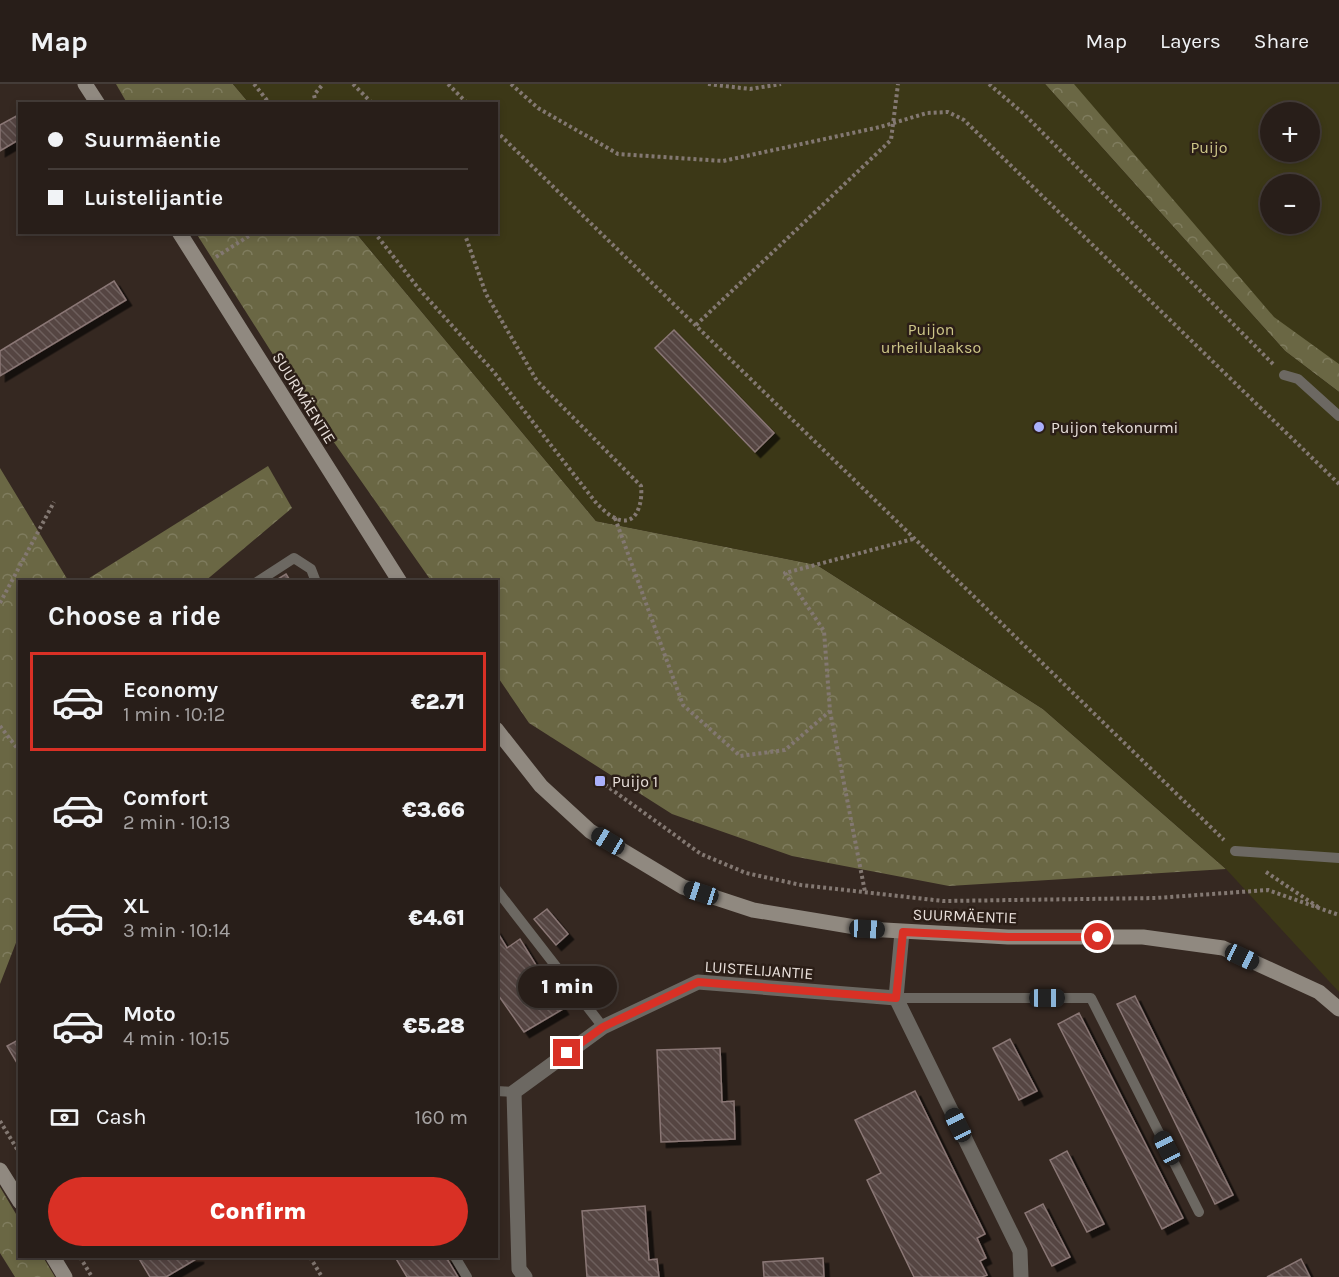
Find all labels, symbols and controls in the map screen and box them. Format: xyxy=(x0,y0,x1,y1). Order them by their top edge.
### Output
text: Map xyxy=(30,25,88,58)
text: Map xyxy=(1085,29,1127,53)
text: Layers xyxy=(1160,29,1221,53)
text: Share xyxy=(1254,29,1309,53)
map controls xyxy=(1260,102,1320,234)
button: + xyxy=(1260,102,1320,162)
text: Suurmäentie xyxy=(84,127,221,153)
park label: Puijo xyxy=(1190,138,1228,157)
button: − xyxy=(1260,174,1320,234)
text: Luistelijantie xyxy=(84,185,223,211)
park label: Puijon urheilulaakso xyxy=(881,320,981,357)
street label: SUURMÄENTIE xyxy=(268,349,340,447)
place label: Puijon tekonurmi xyxy=(1051,418,1178,437)
marker: Puijon tekonurmi xyxy=(1032,420,1046,434)
text: Choose a ride xyxy=(48,600,221,632)
icon: car xyxy=(51,675,105,729)
text: Economy xyxy=(123,677,218,703)
text: €2.71 xyxy=(411,689,465,715)
text: 1 min · 10:12 xyxy=(123,703,225,726)
place label: Puijo 1 xyxy=(612,772,658,791)
marker: Puijo 1 xyxy=(593,774,607,788)
icon: car xyxy=(51,783,105,837)
text: Comfort xyxy=(123,785,208,811)
text: €3.66 xyxy=(402,797,465,823)
text: 2 min · 10:13 xyxy=(123,811,231,834)
car xyxy=(588,824,628,858)
car xyxy=(681,879,721,907)
icon: car xyxy=(51,891,105,945)
text: XL xyxy=(123,893,149,919)
text: €4.61 xyxy=(408,905,465,931)
street label: SUURMÄENTIE xyxy=(912,905,1018,927)
text: 3 min · 10:14 xyxy=(123,919,230,942)
car xyxy=(849,919,885,939)
route start xyxy=(1084,923,1111,950)
car xyxy=(1222,941,1262,973)
street label: LUISTELIJANTIE xyxy=(704,957,814,983)
callout: 1 min xyxy=(518,966,616,1008)
text: 1 min xyxy=(541,975,594,998)
car xyxy=(1029,989,1065,1007)
icon: car xyxy=(51,999,105,1053)
text: Moto xyxy=(123,1001,176,1027)
text: €5.28 xyxy=(403,1013,465,1039)
text: 4 min · 10:15 xyxy=(123,1027,230,1050)
route end xyxy=(553,1039,580,1066)
icon: cash xyxy=(48,1101,81,1134)
text: Cash xyxy=(96,1104,146,1130)
car xyxy=(942,1105,974,1145)
text: 160 m xyxy=(415,1106,468,1129)
car xyxy=(1151,1128,1183,1168)
button: Confirm xyxy=(48,1177,468,1246)

